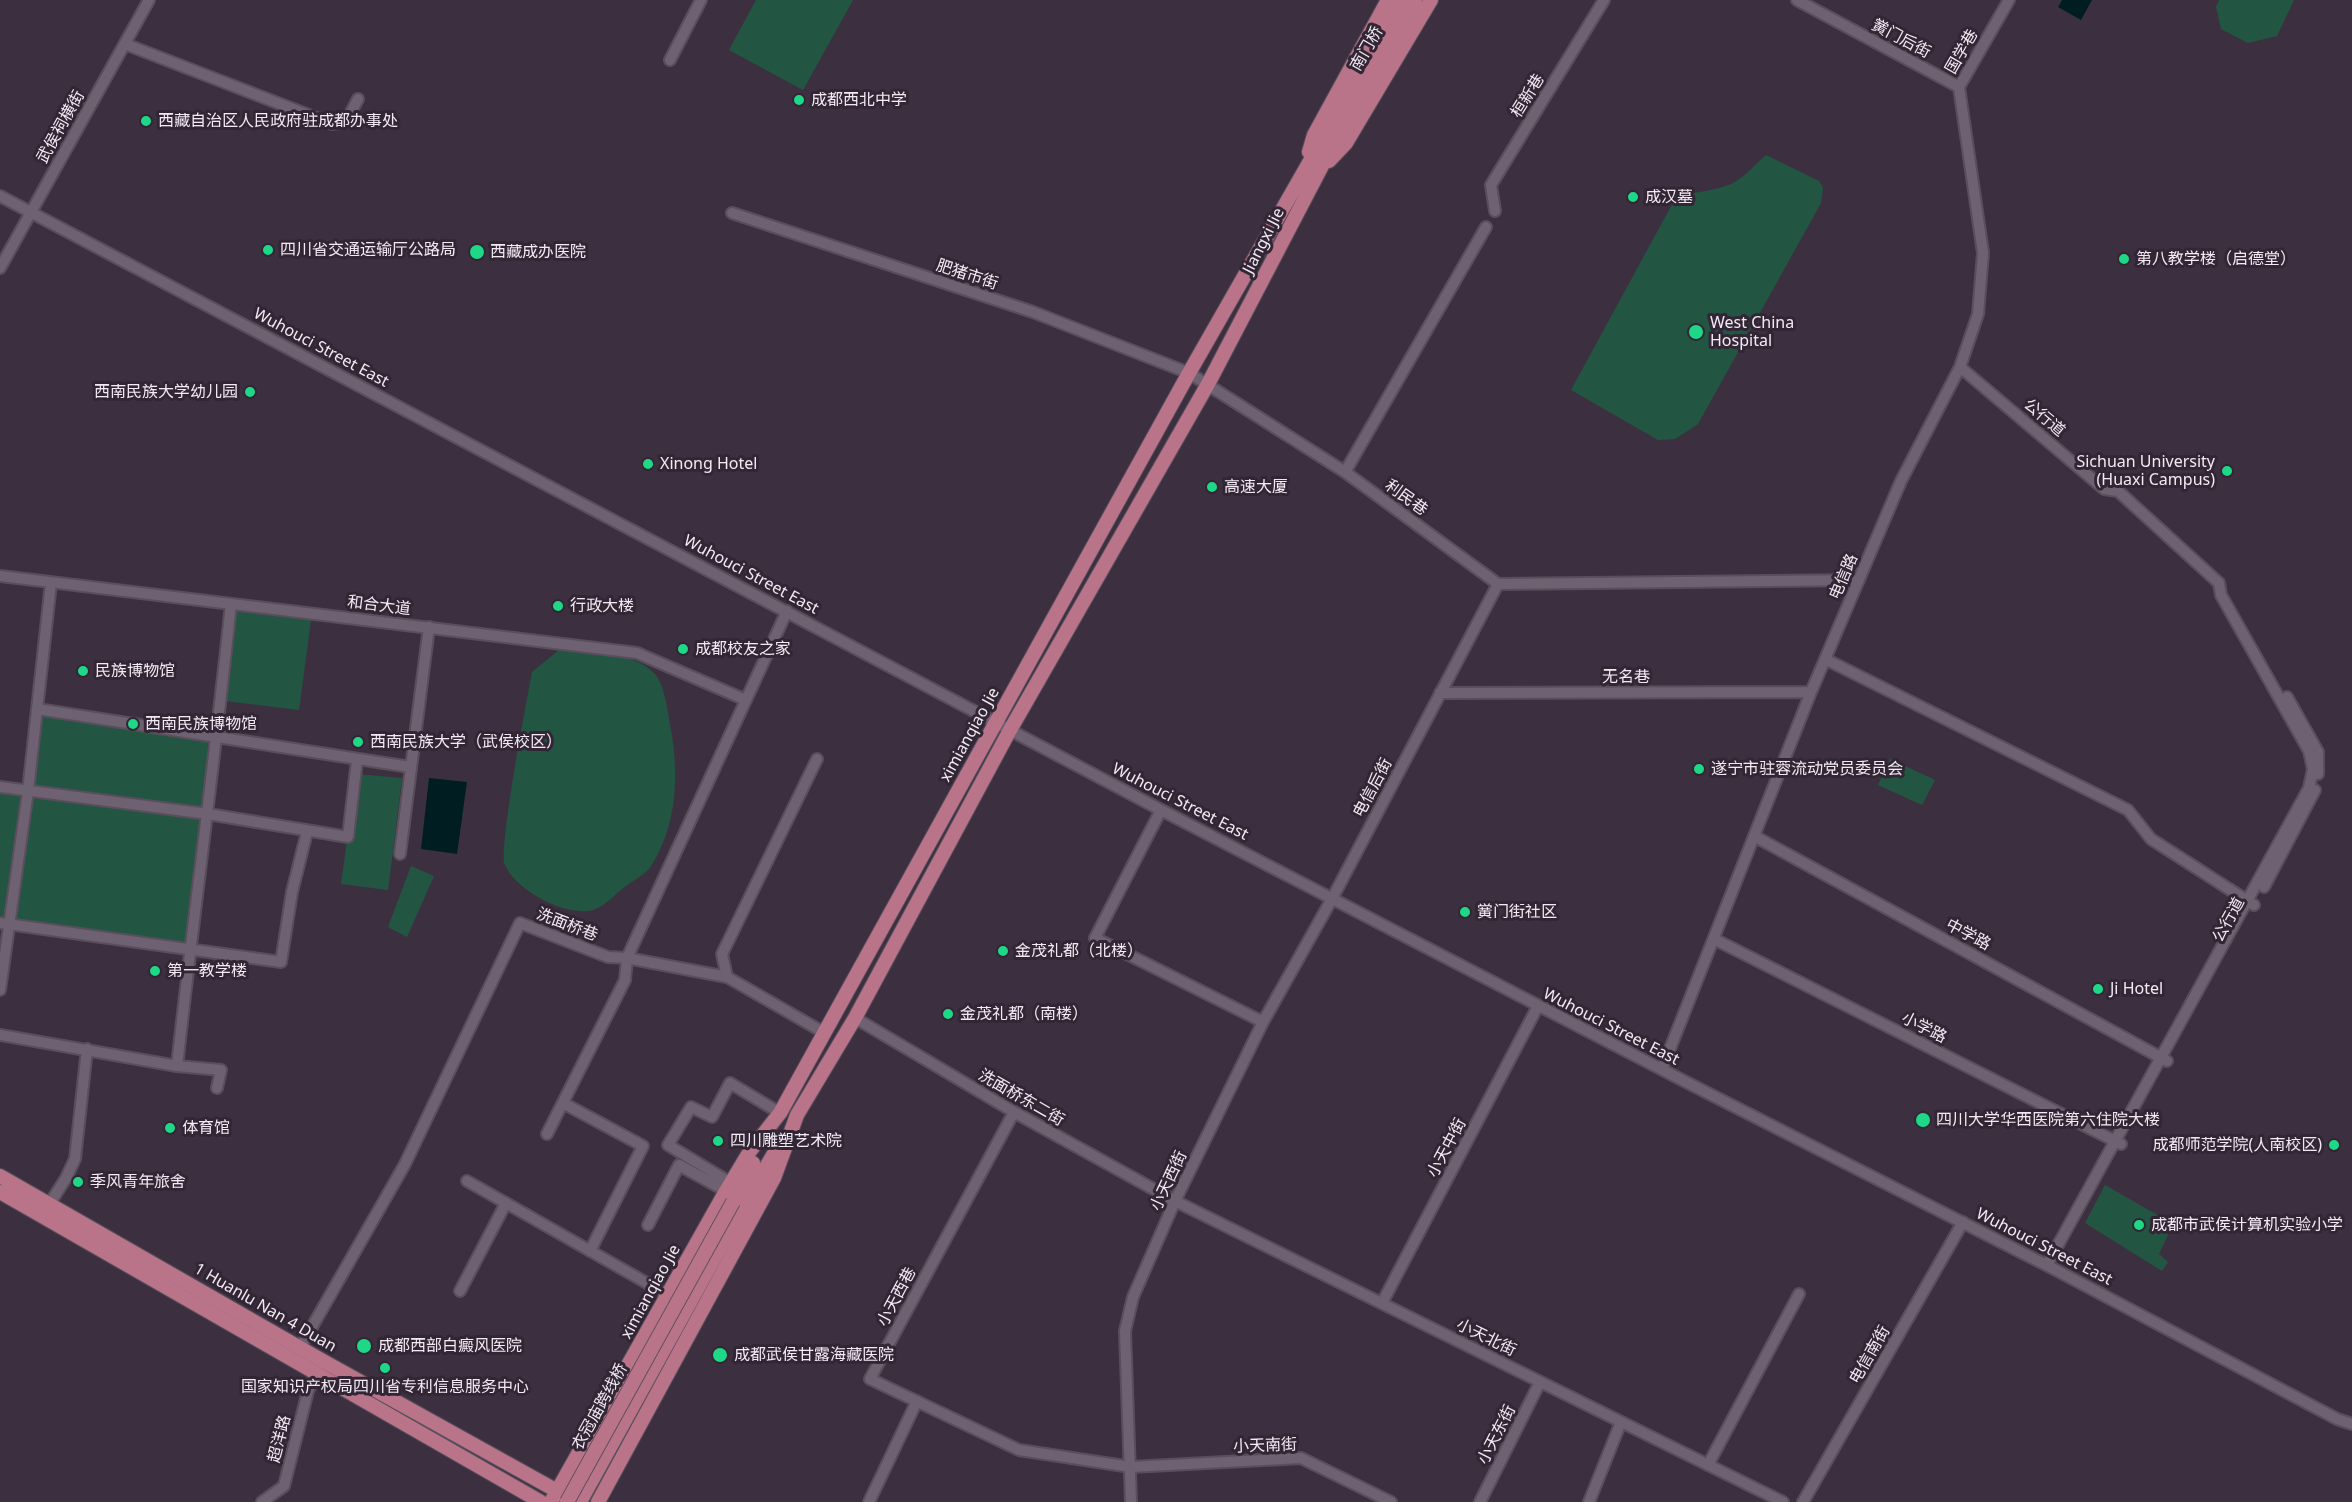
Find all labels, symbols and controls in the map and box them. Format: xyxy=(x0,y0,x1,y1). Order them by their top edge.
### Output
street label: 黉门后街 xyxy=(1868,16,1934,62)
street label: 南门桥 xyxy=(1347,23,1387,75)
street label: 国学巷 xyxy=(1942,26,1982,78)
street label: 桓新巷 xyxy=(1507,71,1549,121)
street label: 武侯祠横街 xyxy=(33,87,89,167)
place label: 成都西北中学 xyxy=(811,90,907,110)
marker: 成都西北中学 xyxy=(792,93,806,107)
place label: 西藏自治区人民政府驻成都办事处 xyxy=(158,111,398,131)
marker: 西藏自治区人民政府驻成都办事处 xyxy=(139,114,153,128)
place label: 成汉墓 xyxy=(1645,187,1693,207)
marker: 成汉墓 xyxy=(1626,190,1640,204)
street label: Jiangxi Jie xyxy=(1239,205,1289,277)
place label: 四川省交通运输厅公路局 xyxy=(280,240,456,260)
place label: 西藏成办医院 xyxy=(490,242,586,262)
marker: 四川省交通运输厅公路局 xyxy=(261,243,275,257)
marker: 西藏成办医院 xyxy=(468,243,486,261)
place label: 第八教学楼（启德堂） xyxy=(2136,249,2296,269)
marker: 第八教学楼（启德堂） xyxy=(2117,252,2131,266)
street label: 肥猪市街 xyxy=(934,256,1000,294)
street label: Wuhouci Street East xyxy=(250,304,392,392)
place label: West China Hospital xyxy=(1710,313,1794,351)
marker: West China Hospital xyxy=(1687,323,1705,341)
place label: 西南民族大学幼儿园 xyxy=(94,382,238,402)
marker: 西南民族大学幼儿园 xyxy=(243,385,257,399)
street label: 公行道 xyxy=(2019,395,2069,441)
place label: Sichuan University (Huaxi Campus) xyxy=(2076,452,2215,490)
place label: Xinong Hotel xyxy=(660,454,757,474)
marker: Xinong Hotel xyxy=(641,457,655,471)
marker: Sichuan University (Huaxi Campus) xyxy=(2220,464,2234,478)
street label: 利民巷 xyxy=(1381,476,1431,520)
place label: 高速大厦 xyxy=(1224,477,1288,497)
marker: 高速大厦 xyxy=(1205,480,1219,494)
street label: Wuhouci Street East xyxy=(680,531,822,619)
street label: 电信路 xyxy=(1826,551,1862,603)
street label: 和合大道 xyxy=(346,593,412,619)
place label: 行政大楼 xyxy=(570,596,634,616)
marker: 行政大楼 xyxy=(551,599,565,613)
place label: 成都校友之家 xyxy=(695,639,791,659)
marker: 成都校友之家 xyxy=(676,642,690,656)
place label: 民族博物馆 xyxy=(95,661,175,681)
marker: 民族博物馆 xyxy=(76,664,90,678)
street label: 无名巷 xyxy=(1602,667,1650,687)
street label: ximianqiao Jie xyxy=(936,684,1004,786)
place label: 西南民族博物馆 xyxy=(145,714,257,734)
marker: 西南民族博物馆 xyxy=(126,717,140,731)
place label: 西南民族大学（武侯校区） xyxy=(370,732,562,752)
marker: 西南民族大学（武侯校区） xyxy=(351,735,365,749)
street label: 电信后街 xyxy=(1350,755,1396,821)
street label: Wuhouci Street East xyxy=(1109,759,1251,845)
place label: 遂宁市驻蓉流动党员委员会 xyxy=(1711,759,1903,779)
marker: 遂宁市驻蓉流动党员委员会 xyxy=(1692,762,1706,776)
street label: 公行道 xyxy=(2209,894,2249,946)
place label: 黉门街社区 xyxy=(1477,902,1557,922)
street label: 洗面桥巷 xyxy=(534,905,600,945)
marker: 黉门街社区 xyxy=(1458,905,1472,919)
street label: 中学路 xyxy=(1942,915,1994,955)
place label: 金茂礼都（北楼） xyxy=(1015,941,1143,961)
marker: 金茂礼都（北楼） xyxy=(996,944,1010,958)
place label: 第一教学楼 xyxy=(167,961,247,981)
marker: 第一教学楼 xyxy=(148,964,162,978)
place label: Ji Hotel xyxy=(2110,979,2163,999)
marker: Ji Hotel xyxy=(2091,982,2105,996)
street label: Wuhouci Street East xyxy=(1540,984,1682,1070)
place label: 金茂礼都（南楼） xyxy=(960,1004,1088,1024)
marker: 金茂礼都（南楼） xyxy=(941,1007,955,1021)
street label: 小学路 xyxy=(1898,1009,1950,1047)
street label: 洗面桥东二街 xyxy=(975,1066,1067,1130)
place label: 四川大学华西医院第六住院大楼 xyxy=(1936,1110,2160,1130)
marker: 四川大学华西医院第六住院大楼 xyxy=(1914,1111,1932,1129)
street label: 小天中街 xyxy=(1424,1115,1470,1181)
place label: 体育馆 xyxy=(182,1118,230,1138)
marker: 体育馆 xyxy=(163,1121,177,1135)
place label: 四川雕塑艺术院 xyxy=(730,1131,842,1151)
marker: 四川雕塑艺术院 xyxy=(711,1134,725,1148)
place label: 成都师范学院(人南校区) xyxy=(2152,1135,2322,1155)
marker: 成都师范学院(人南校区) xyxy=(2327,1138,2341,1152)
street label: 小天西街 xyxy=(1147,1148,1191,1214)
place label: 季风青年旅舍 xyxy=(90,1172,186,1192)
marker: 季风青年旅舍 xyxy=(71,1175,85,1189)
street label: Wuhouci Street East xyxy=(1973,1204,2115,1290)
place label: 成都市武侯计算机实验小学 xyxy=(2151,1215,2343,1235)
marker: 成都市武侯计算机实验小学 xyxy=(2132,1218,2146,1232)
street label: ximianqiao Jie xyxy=(617,1241,685,1343)
street label: 1 Huanlu Nan 4 Duan xyxy=(190,1259,340,1357)
street label: 小天西巷 xyxy=(874,1264,920,1330)
street label: 小天北街 xyxy=(1453,1315,1519,1361)
street label: 电信南街 xyxy=(1846,1322,1894,1388)
place label: 成都西部白癜风医院 xyxy=(378,1336,522,1356)
marker: 成都西部白癜风医院 xyxy=(355,1337,373,1355)
place label: 成都武侯甘露海藏医院 xyxy=(734,1345,894,1365)
marker: 成都武侯甘露海藏医院 xyxy=(711,1346,729,1364)
street label: 衣冠庙跨线桥 xyxy=(568,1360,632,1454)
marker: 国家知识产权局四川省专利信息服务中心 xyxy=(378,1361,392,1375)
place label: 国家知识产权局四川省专利信息服务中心 xyxy=(241,1377,529,1397)
street label: 小天东街 xyxy=(1474,1402,1520,1468)
street label: 超洋路 xyxy=(265,1413,295,1465)
street label: 小天南街 xyxy=(1233,1435,1297,1457)

